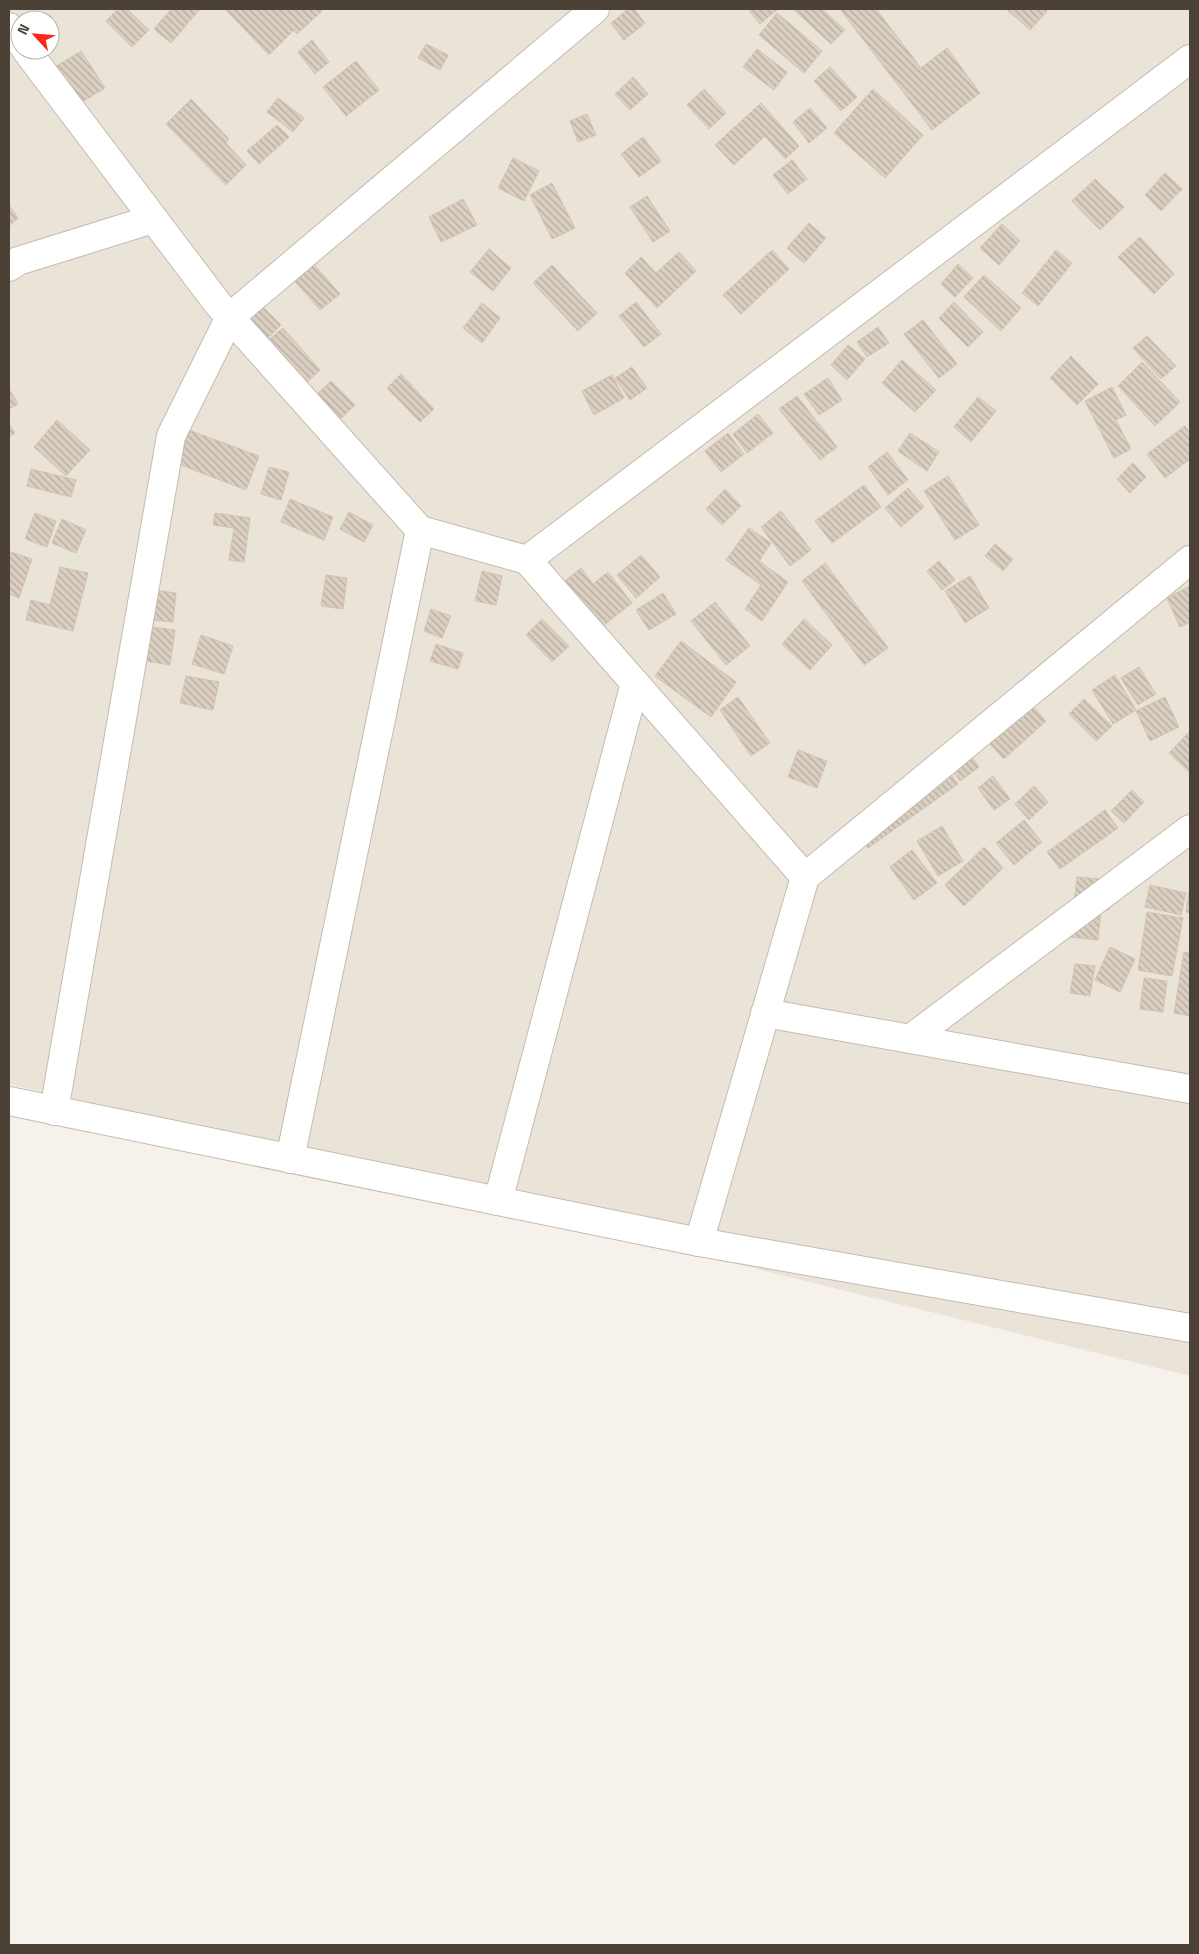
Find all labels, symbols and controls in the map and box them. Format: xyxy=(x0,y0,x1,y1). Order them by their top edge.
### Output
north arrow xyxy=(10,10,60,60)
text: N xyxy=(13,21,33,37)

